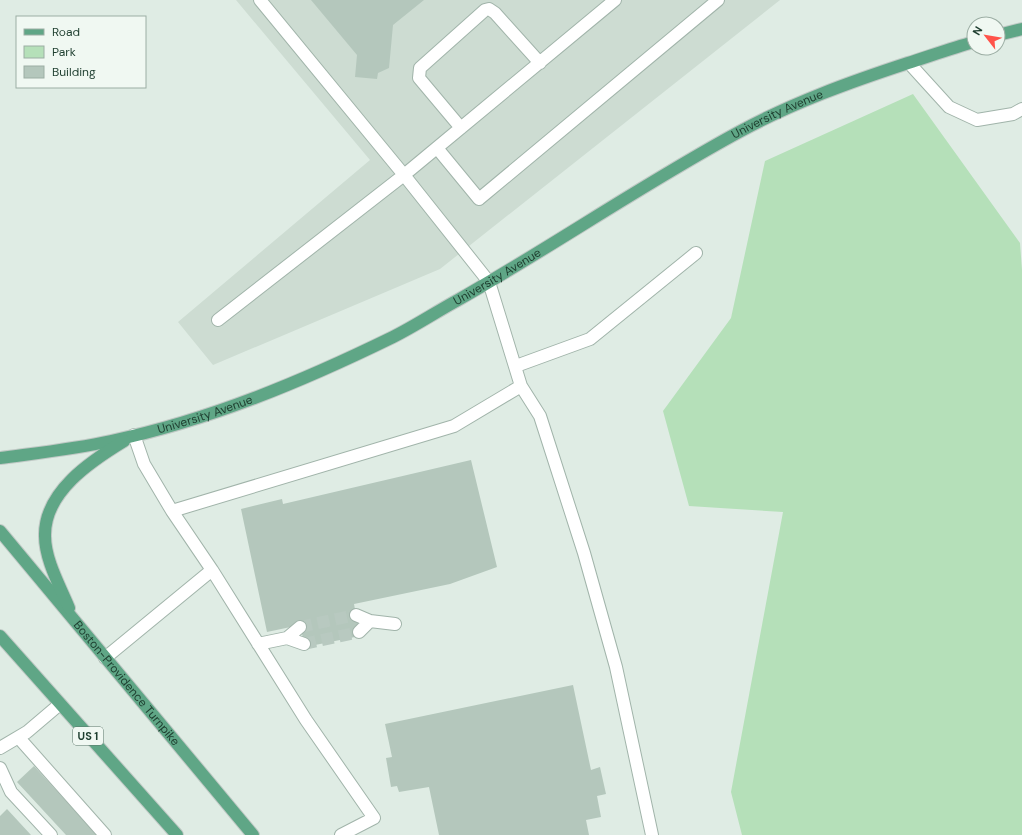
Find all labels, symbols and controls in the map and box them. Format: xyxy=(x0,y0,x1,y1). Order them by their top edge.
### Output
legend xyxy=(16,16,146,88)
north arrow xyxy=(966,16,1006,56)
text: Road xyxy=(52,24,80,40)
text: N xyxy=(969,24,985,38)
text: Park xyxy=(52,44,76,60)
text: Building xyxy=(52,64,96,80)
street label: University Avenue xyxy=(729,86,825,143)
street label: University Avenue xyxy=(451,244,544,309)
street label: University Avenue xyxy=(156,391,255,437)
street label: Boston-Providence Turnpike xyxy=(70,617,183,749)
road number: US 1 xyxy=(73,727,103,745)

